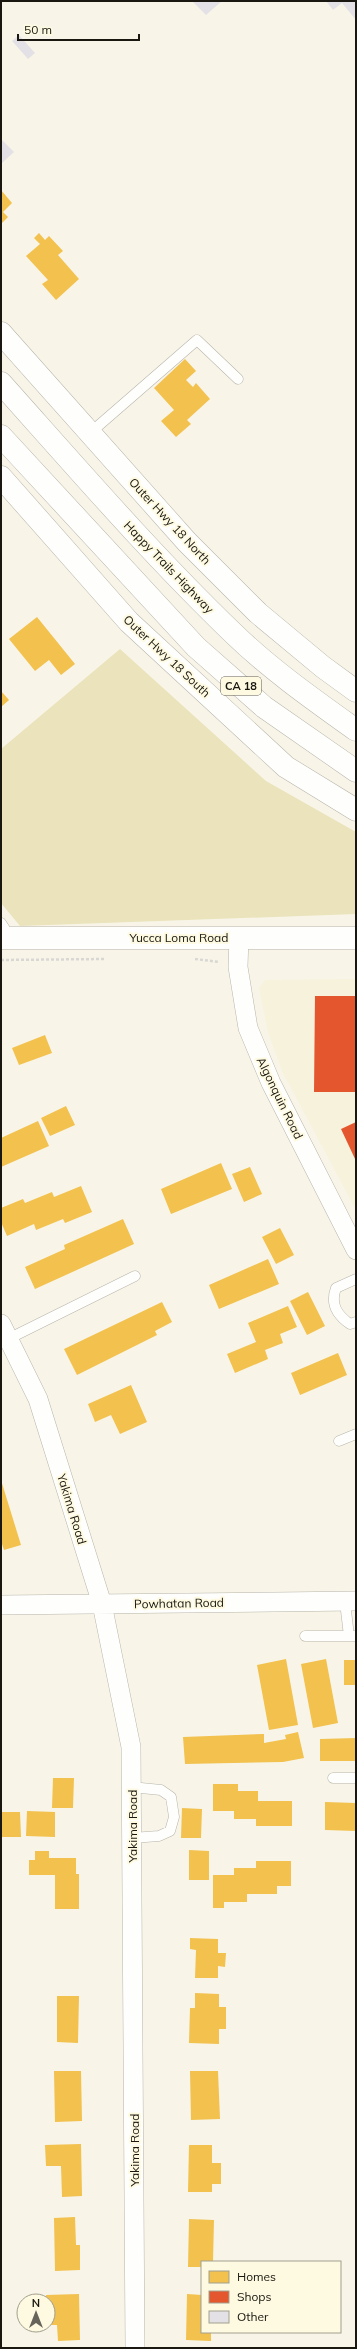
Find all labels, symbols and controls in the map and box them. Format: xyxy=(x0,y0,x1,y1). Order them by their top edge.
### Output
scale bar xyxy=(18,16,139,42)
text: 50 m xyxy=(24,22,52,37)
street label: Outer Hwy 18 North xyxy=(126,475,214,567)
street label: Happy Trails Highway xyxy=(121,518,218,617)
street label: Outer Hwy 18 South xyxy=(120,612,214,700)
road number: CA 18 xyxy=(221,677,261,695)
street label: Yucca Loma Road xyxy=(128,930,229,945)
street label: Algonquin Road xyxy=(254,1055,306,1141)
street label: Yakima Road xyxy=(54,1471,90,1546)
street label: Powhatan Road xyxy=(134,1595,224,1611)
street label: Yakima Road xyxy=(125,1790,140,1863)
street label: Yakima Road xyxy=(127,2114,142,2187)
legend xyxy=(201,2261,341,2333)
text: Homes xyxy=(237,2269,276,2284)
text: Shops xyxy=(237,2289,272,2304)
north arrow xyxy=(16,2293,56,2333)
text: N xyxy=(32,2296,40,2310)
text: Other xyxy=(237,2309,269,2324)

